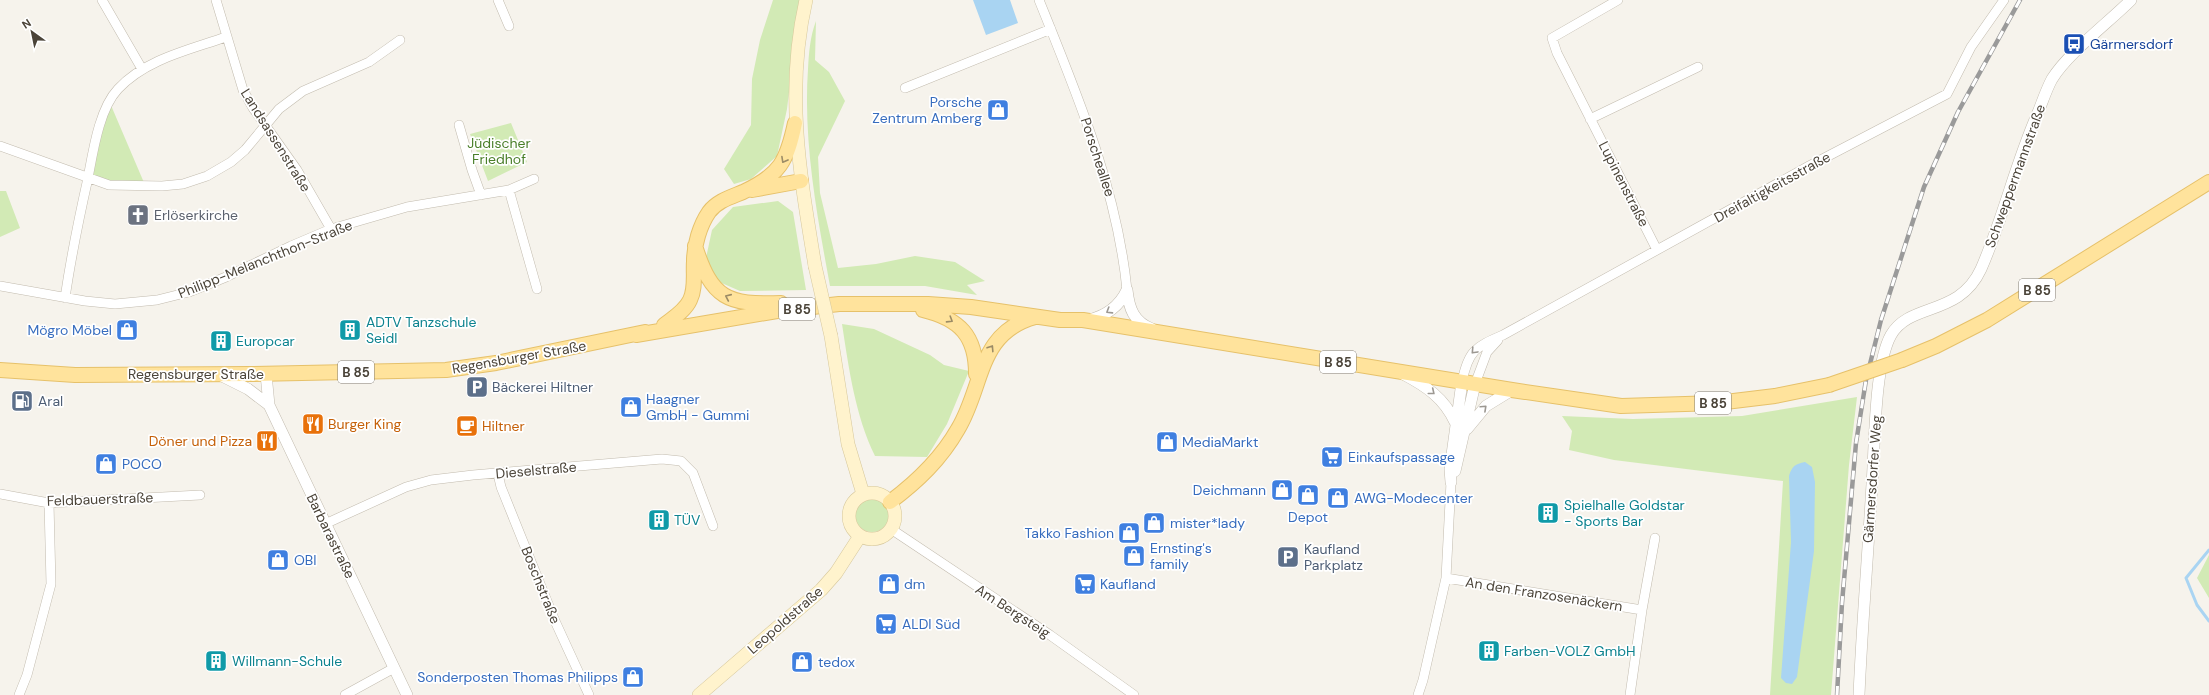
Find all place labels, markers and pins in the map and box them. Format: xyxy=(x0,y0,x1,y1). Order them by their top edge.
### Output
bus stop icon: Gärmersdorf xyxy=(2061,31,2087,57)
place label: Gärmersdorf xyxy=(2090,35,2173,53)
place label: Porsche Zentrum Amberg xyxy=(872,93,982,127)
shop icon: Porsche Zentrum Amberg xyxy=(985,97,1011,123)
church icon: Erlöserkirche xyxy=(125,202,151,228)
place label: Erlöserkirche xyxy=(154,206,238,224)
place label: ADTV Tanzschule Seidl xyxy=(366,313,476,347)
shop icon: Mögro Möbel xyxy=(114,317,140,343)
building icon: ADTV Tanzschule Seidl xyxy=(337,317,363,343)
place label: Mögro Möbel xyxy=(28,321,112,339)
building icon: Europcar xyxy=(208,328,234,354)
place label: Europcar xyxy=(236,332,295,350)
parking icon: Bäckerei Hiltner xyxy=(464,374,490,400)
place label: Bäckerei Hiltner xyxy=(492,378,593,396)
fuel station icon: Aral xyxy=(9,388,35,414)
place label: Haagner GmbH - Gummi xyxy=(646,390,749,424)
place label: Aral xyxy=(38,392,63,410)
shop icon: Haagner GmbH - Gummi xyxy=(618,394,644,420)
restaurant icon: Burger King xyxy=(300,411,326,437)
cafe icon: Hiltner xyxy=(454,413,480,439)
place label: Burger King xyxy=(328,415,401,433)
place label: Hiltner xyxy=(482,417,525,435)
restaurant icon: Döner und Pizza xyxy=(254,428,280,454)
shop icon: MediaMarkt xyxy=(1154,429,1180,455)
place label: Döner und Pizza xyxy=(149,432,252,450)
place label: MediaMarkt xyxy=(1182,433,1259,451)
supermarket icon: Einkaufspassage xyxy=(1319,444,1345,470)
place label: Einkaufspassage xyxy=(1348,448,1455,466)
shop icon: POCO xyxy=(93,451,119,477)
place label: POCO xyxy=(122,455,162,473)
shop icon: Deichmann xyxy=(1269,477,1295,503)
place label: Deichmann xyxy=(1193,481,1266,499)
shop icon: Depot xyxy=(1295,482,1321,508)
shop icon: AWG-Modecenter xyxy=(1325,485,1351,511)
place label: AWG-Modecenter xyxy=(1354,489,1473,507)
place label: Spielhalle Goldstar - Sports Bar xyxy=(1564,496,1685,530)
building icon: Spielhalle Goldstar - Sports Bar xyxy=(1535,500,1561,526)
building icon: TÜV xyxy=(646,507,672,533)
place label: Depot xyxy=(1288,508,1328,526)
shop icon: mister*lady xyxy=(1141,510,1167,536)
place label: TÜV xyxy=(674,511,701,529)
place label: mister*lady xyxy=(1170,514,1245,532)
shop icon: Takko Fashion xyxy=(1116,520,1142,546)
place label: Takko Fashion xyxy=(1025,524,1114,542)
place label: Ernsting's family xyxy=(1150,539,1212,573)
place label: Kaufland Parkplatz xyxy=(1304,540,1363,574)
shop icon: Ernsting's family xyxy=(1121,543,1147,569)
parking icon: Kaufland Parkplatz xyxy=(1275,544,1301,570)
shop icon: OBI xyxy=(265,547,291,573)
place label: OBI xyxy=(294,551,317,569)
shop icon: dm xyxy=(876,571,902,597)
supermarket icon: Kaufland xyxy=(1072,571,1098,597)
place label: dm xyxy=(904,575,925,593)
place label: Kaufland xyxy=(1100,575,1156,593)
supermarket icon: ALDI Süd xyxy=(873,611,899,637)
place label: ALDI Süd xyxy=(902,615,960,633)
building icon: Farben-VOLZ GmbH xyxy=(1476,638,1502,664)
place label: Farben-VOLZ GmbH xyxy=(1504,642,1635,660)
building icon: Willmann-Schule xyxy=(203,648,229,674)
shop icon: tedox xyxy=(789,649,815,675)
place label: Willmann-Schule xyxy=(232,652,342,670)
place label: tedox xyxy=(818,653,855,671)
shop icon: Sonderposten Thomas Philipps xyxy=(620,664,646,690)
place label: Sonderposten Thomas Philipps xyxy=(417,668,618,686)

